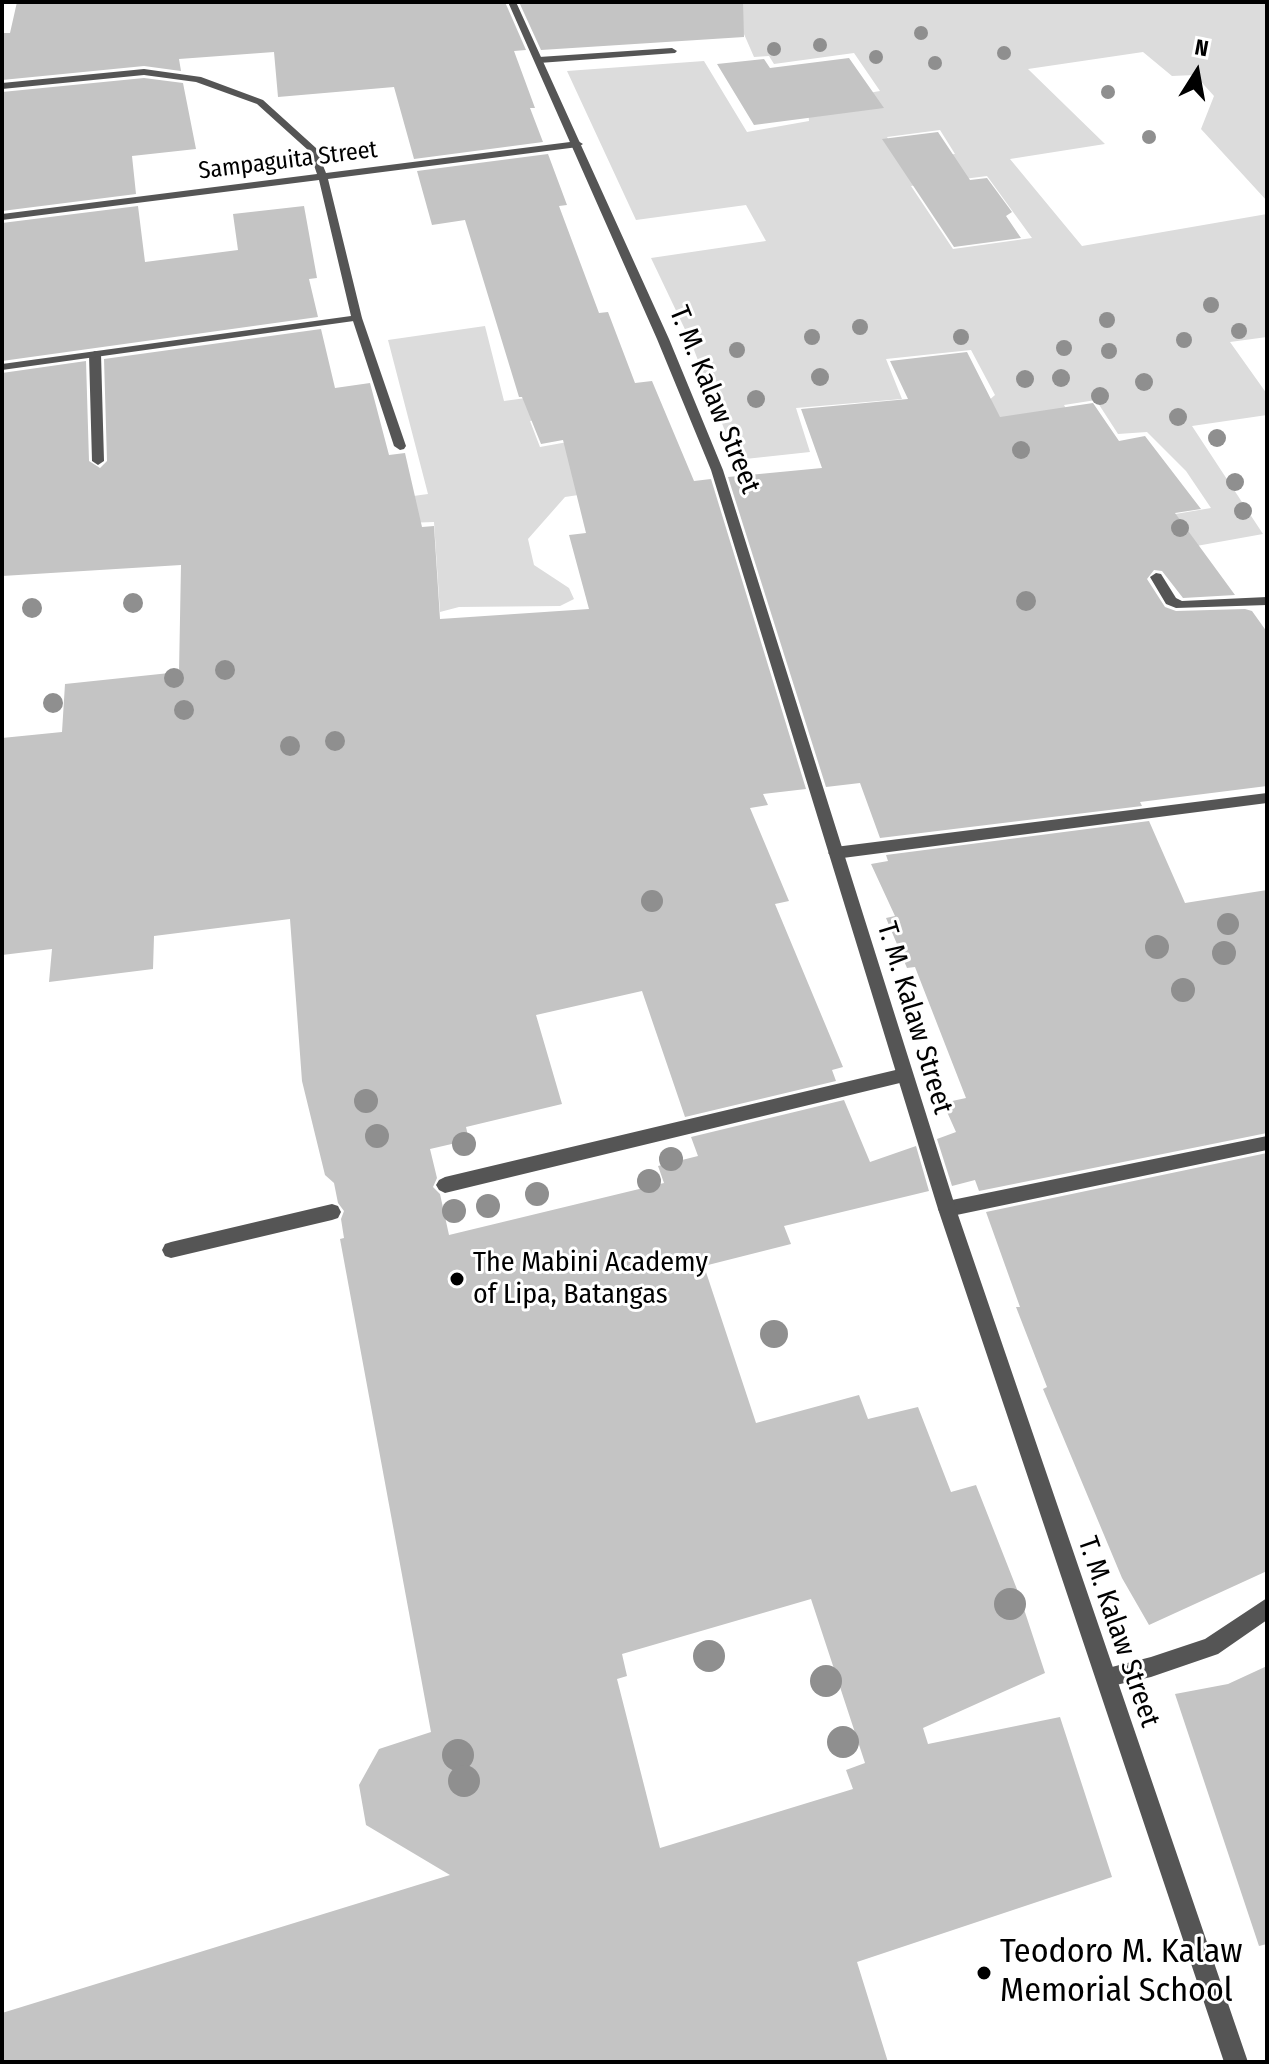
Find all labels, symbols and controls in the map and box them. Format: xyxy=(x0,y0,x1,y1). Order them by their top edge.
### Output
north arrow xyxy=(1157,32,1237,112)
text: N xyxy=(1193,33,1211,62)
street label: Sampaguita Street xyxy=(197,136,379,186)
street label: T. M. Kalaw Street xyxy=(661,302,767,498)
street label: T. M. Kalaw Street xyxy=(869,918,959,1118)
place label: The Mabini Academy of Lipa, Batangas xyxy=(473,1246,708,1312)
marker: The Mabini Academy of Lipa, Batangas xyxy=(448,1270,466,1288)
street label: T. M. Kalaw Street xyxy=(1070,1533,1166,1731)
place label: Teodoro M. Kalaw Memorial School xyxy=(1000,1933,1242,2012)
marker: Teodoro M. Kalaw Memorial School xyxy=(975,1964,993,1982)

